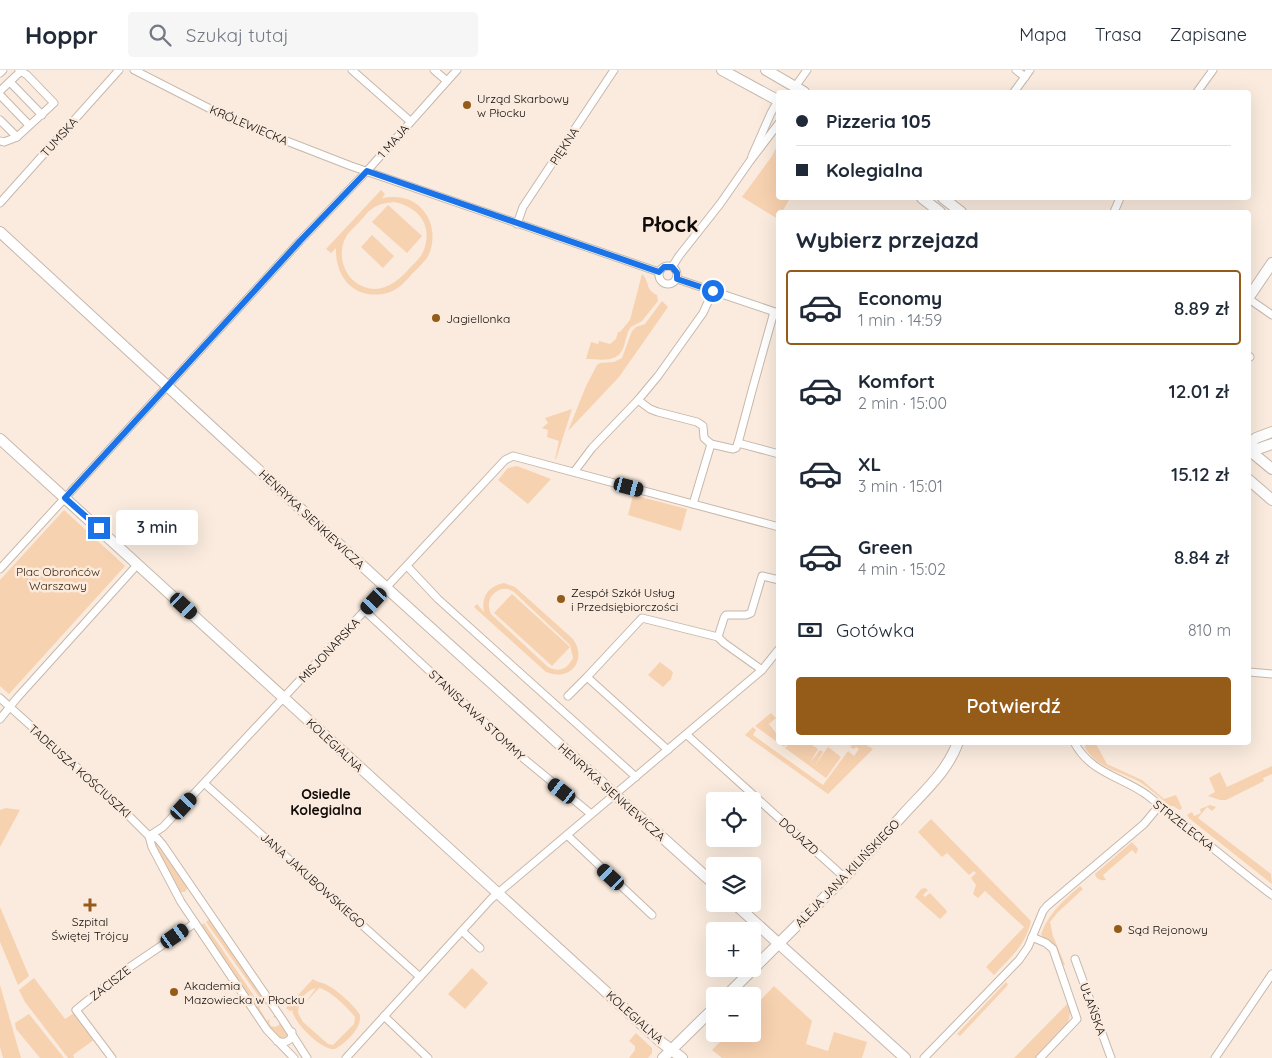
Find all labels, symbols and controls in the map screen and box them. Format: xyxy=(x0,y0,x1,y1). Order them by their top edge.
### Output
search box xyxy=(128,12,478,57)
text: Hoppr xyxy=(25,20,98,50)
icon: search xyxy=(146,21,174,49)
text: Szukaj tutaj xyxy=(186,23,289,47)
text: Mapa xyxy=(1019,23,1067,46)
text: Trasa xyxy=(1095,23,1142,46)
text: Zapisane xyxy=(1170,23,1247,46)
place label: Urząd Skarbowy w Płocku xyxy=(477,91,569,120)
marker: Urząd Skarbowy w Płocku xyxy=(461,99,473,111)
street label: KRÓLEWIECKA xyxy=(208,102,291,148)
text: Pizzeria 105 xyxy=(826,109,931,133)
street label: TUMSKA xyxy=(37,114,81,160)
street label: 1 MAJA xyxy=(374,121,412,161)
street label: PIĘKNA xyxy=(546,124,582,168)
text: Kolegialna xyxy=(826,158,923,182)
district label: Płock xyxy=(642,210,698,238)
text: Wybierz przejazd xyxy=(796,226,979,254)
route start xyxy=(702,280,724,302)
icon: car xyxy=(798,285,843,330)
text: Economy xyxy=(858,286,942,310)
text: 8.89 zł xyxy=(1174,296,1229,320)
text: 1 min · 14:59 xyxy=(858,310,942,330)
place label: Jagiellonka xyxy=(446,311,510,326)
marker: Jagiellonka xyxy=(430,312,442,324)
icon: car xyxy=(798,368,843,413)
text: Komfort xyxy=(858,369,935,393)
text: 12.01 zł xyxy=(1169,379,1229,403)
text: 2 min · 15:00 xyxy=(858,393,947,413)
icon: car xyxy=(798,451,843,496)
text: XL xyxy=(858,452,881,476)
text: 15.12 zł xyxy=(1171,462,1229,486)
street label: HENRYKA SIENKIEWICZA xyxy=(256,466,368,572)
car xyxy=(612,476,645,498)
text: 3 min · 15:01 xyxy=(858,476,943,496)
callout: 3 min xyxy=(116,510,199,546)
route end xyxy=(88,517,110,539)
text: 3 min xyxy=(137,517,177,537)
icon: car xyxy=(798,534,843,579)
text: Green xyxy=(858,535,913,559)
text: 8.84 zł xyxy=(1174,545,1229,569)
text: 4 min · 15:02 xyxy=(858,559,946,579)
park label: Plac Obrońców Warszawy xyxy=(16,564,100,593)
car xyxy=(358,585,389,617)
place label: Zespół Szkół Usług i Przedsiębiorczości xyxy=(571,585,678,614)
car xyxy=(167,590,200,622)
marker: Zespół Szkół Usług i Przedsiębiorczości xyxy=(555,593,567,605)
street label: MISJONARSKA xyxy=(295,614,363,685)
icon: cash xyxy=(796,616,824,644)
text: Gotówka xyxy=(836,618,915,642)
text: 810 m xyxy=(1188,620,1231,640)
street label: STANISŁAWA STOMMY xyxy=(426,667,528,764)
button: Potwierdź xyxy=(796,677,1231,735)
street label: KOLEGIALNA xyxy=(304,715,367,775)
street label: TADEUSZA KOŚCIUSZKI xyxy=(26,721,134,821)
street label: HENRYKA SIENKIEWICZA xyxy=(555,740,669,844)
car xyxy=(545,776,578,806)
district label: Osiedle Kolegialna xyxy=(290,785,362,819)
car xyxy=(168,790,199,822)
map controls xyxy=(706,792,761,1042)
button: locate xyxy=(706,792,761,847)
street label: STRZELECKA xyxy=(1150,796,1218,854)
street label: DOJAZD xyxy=(776,814,822,858)
street label: ALEJA JANA KILIŃSKIEGO xyxy=(792,816,902,930)
street label: JANA JAKUBOWSKIEGO xyxy=(258,829,368,931)
button: layers xyxy=(706,857,761,912)
car xyxy=(594,861,627,893)
marker: Szpital Świętej Trójcy xyxy=(83,898,97,912)
place label: Szpital Świętej Trójcy xyxy=(51,914,129,943)
car xyxy=(158,921,191,951)
button: + xyxy=(706,922,761,977)
place label: Sąd Rejonowy xyxy=(1128,922,1208,937)
marker: Sąd Rejonowy xyxy=(1112,923,1124,935)
street label: ZACISZE xyxy=(87,962,133,1004)
place label: Akademia Mazowiecka w Płocku xyxy=(184,978,304,1007)
street label: UŁAŃSKA xyxy=(1077,981,1109,1037)
marker: Akademia Mazowiecka w Płocku xyxy=(168,986,180,998)
street label: KOLEGIALNA xyxy=(603,987,667,1047)
button: − xyxy=(706,987,761,1042)

